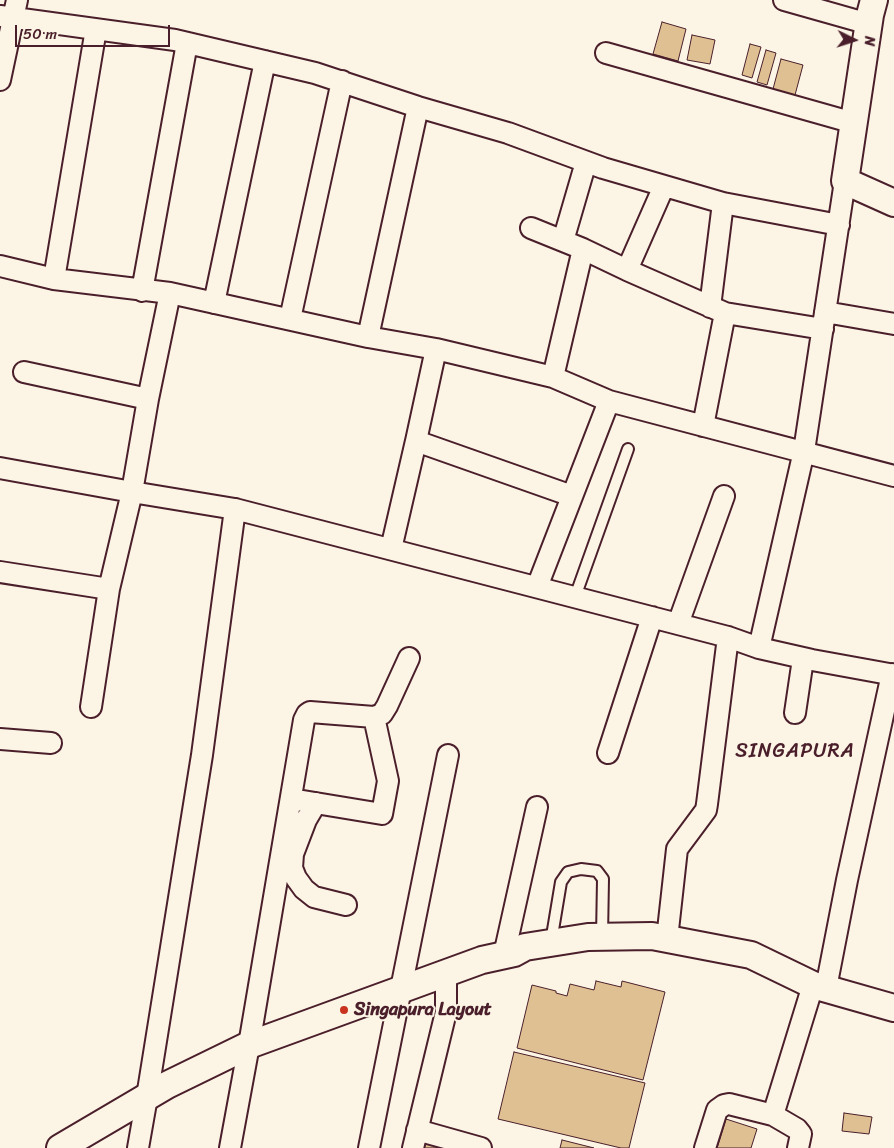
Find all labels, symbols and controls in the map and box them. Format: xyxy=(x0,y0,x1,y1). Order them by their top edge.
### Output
scale bar xyxy=(18,15,172,47)
north arrow xyxy=(829,15,879,65)
text: 50 m xyxy=(23,21,57,47)
text: N xyxy=(857,35,882,47)
district label: SINGAPURA xyxy=(734,740,856,764)
place label: Singapura Layout xyxy=(354,999,492,1021)
marker: Singapura Layout xyxy=(338,1004,350,1016)

